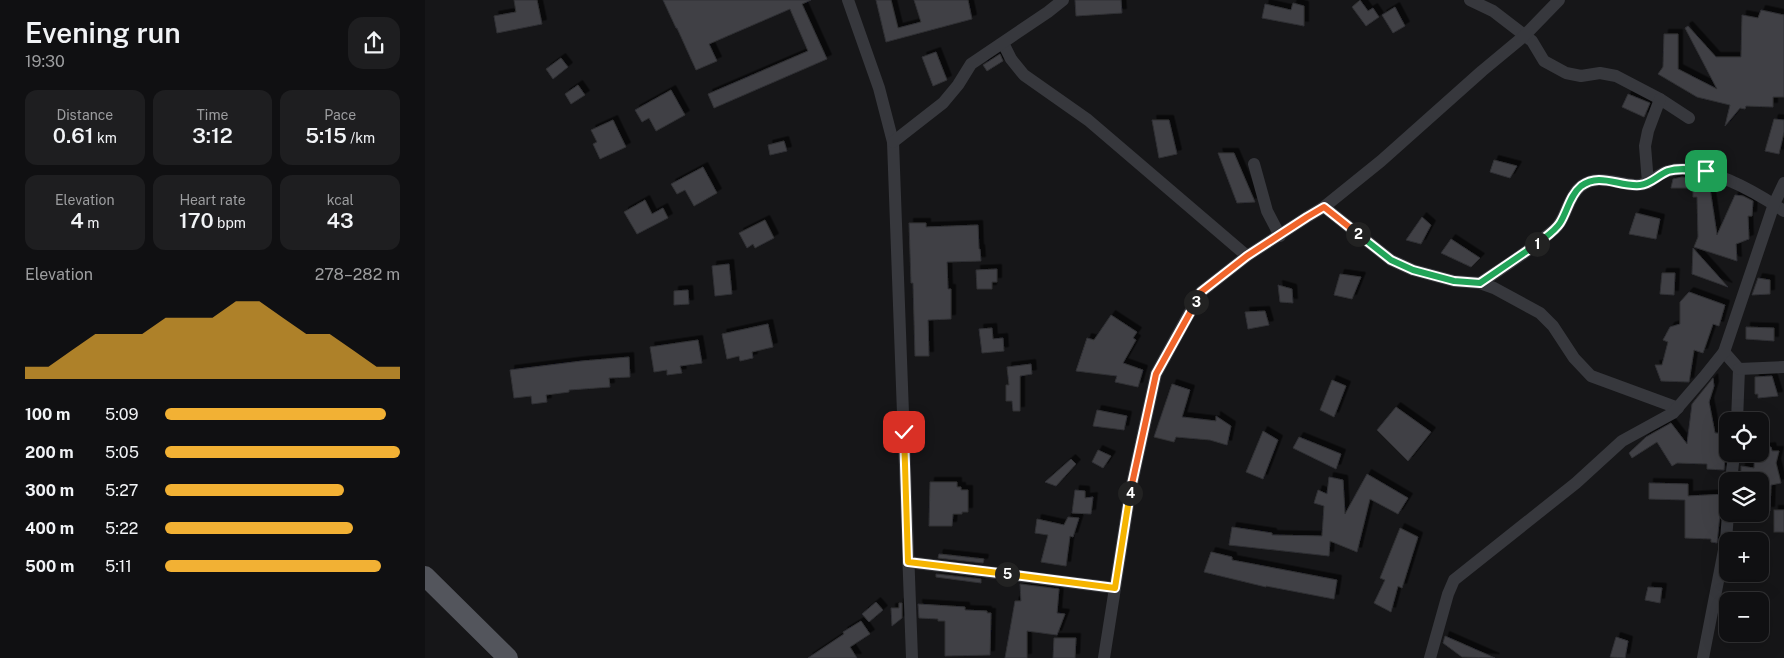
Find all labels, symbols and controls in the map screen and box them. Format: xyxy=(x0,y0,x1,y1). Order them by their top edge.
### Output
text: Evening run xyxy=(25,16,181,49)
button: share xyxy=(348,17,400,69)
text: 19:30 xyxy=(25,52,65,71)
text: Distance xyxy=(56,107,113,123)
text: Time xyxy=(197,107,228,123)
text: Pace xyxy=(324,107,356,123)
text: 0.61 xyxy=(53,123,94,148)
text: 3:12 xyxy=(192,123,233,148)
text: 5:15 xyxy=(305,123,347,148)
text: km xyxy=(94,130,117,146)
text: /km xyxy=(347,130,375,146)
pin xyxy=(1685,150,1727,192)
icon: arrive xyxy=(1692,157,1720,185)
text: Elevation xyxy=(55,192,115,208)
text: Heart rate xyxy=(179,192,246,208)
text: kcal xyxy=(327,192,354,208)
text: 4 xyxy=(70,208,84,233)
text: 170 xyxy=(179,208,214,233)
text: 43 xyxy=(327,208,354,233)
text: m xyxy=(84,215,99,231)
text: bpm xyxy=(214,215,246,231)
pin: 2 xyxy=(1345,222,1371,246)
text: 2 xyxy=(1354,226,1363,242)
pin: 1 xyxy=(1525,232,1549,256)
text: 1 xyxy=(1535,236,1541,252)
text: Elevation xyxy=(25,265,93,284)
text: 278–282 m xyxy=(315,265,400,284)
pin: 3 xyxy=(1183,290,1209,314)
text: 3 xyxy=(1192,294,1201,310)
text: 100 m xyxy=(25,405,70,424)
text: 5:09 xyxy=(105,405,139,424)
pin xyxy=(883,411,925,453)
map controls xyxy=(1719,412,1769,642)
button: locate xyxy=(1719,412,1769,462)
icon: check xyxy=(890,418,918,446)
text: 200 m xyxy=(25,443,74,462)
text: 5:05 xyxy=(105,443,139,462)
button: layers xyxy=(1719,472,1769,522)
pin: 4 xyxy=(1117,480,1143,506)
text: 300 m xyxy=(25,481,74,500)
text: 5:27 xyxy=(105,481,138,500)
text: 4 xyxy=(1126,485,1135,501)
text: 400 m xyxy=(25,519,74,538)
text: 5:22 xyxy=(105,519,138,538)
button: + xyxy=(1719,532,1769,582)
text: 500 m xyxy=(25,557,74,576)
text: 5:11 xyxy=(105,557,132,576)
pin: 5 xyxy=(995,562,1019,586)
text: 5 xyxy=(1003,566,1012,582)
button: − xyxy=(1719,592,1769,642)

